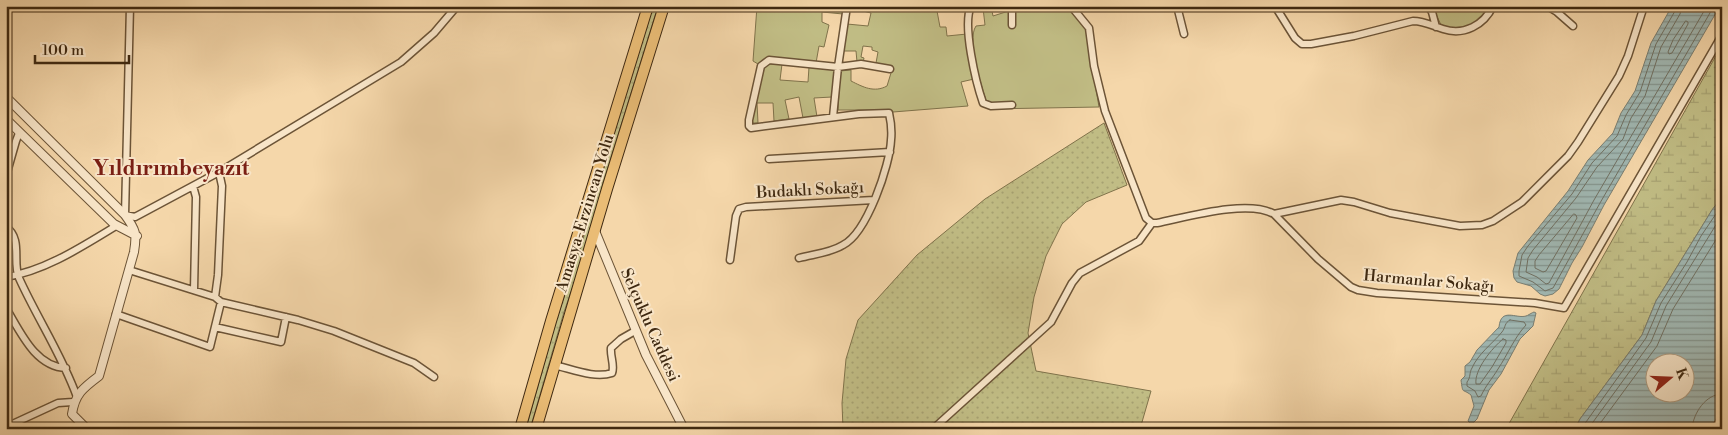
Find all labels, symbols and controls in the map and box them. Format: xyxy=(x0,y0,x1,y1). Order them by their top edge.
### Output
scale bar xyxy=(35,32,129,64)
text: 100 m xyxy=(42,41,84,60)
street label: Amasya-Erzincan Yolu xyxy=(551,132,619,295)
district label: Yıldırımbeyazıt xyxy=(93,156,250,182)
street label: Budaklı Sokağı xyxy=(755,177,864,203)
street label: Selçuklu Caddesi xyxy=(616,265,684,385)
street label: Harmanlar Sokağı xyxy=(1363,265,1495,297)
north arrow xyxy=(1646,352,1696,402)
text: K xyxy=(1671,366,1692,383)

